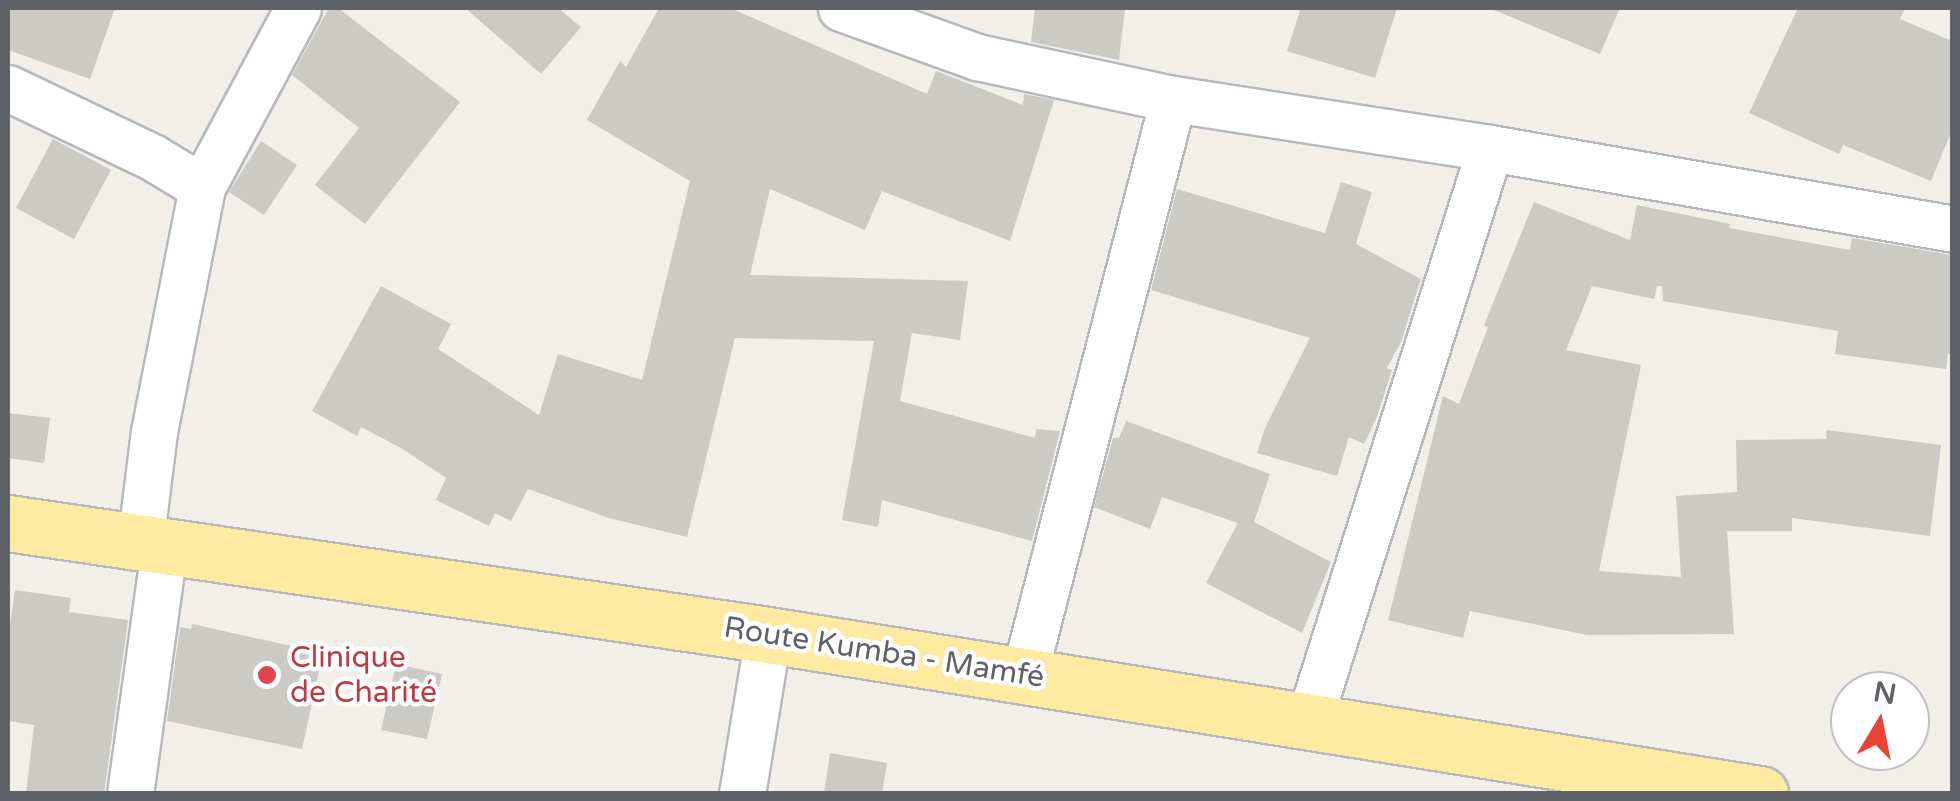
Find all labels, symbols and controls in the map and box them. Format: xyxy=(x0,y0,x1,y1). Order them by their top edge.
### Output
street label: Route Kumba - Mamfé xyxy=(721,610,1047,696)
place label: Clinique de Charité xyxy=(290,640,437,710)
marker: Clinique de Charité xyxy=(254,662,280,688)
north arrow xyxy=(1830,671,1930,771)
text: N xyxy=(1871,675,1899,712)

